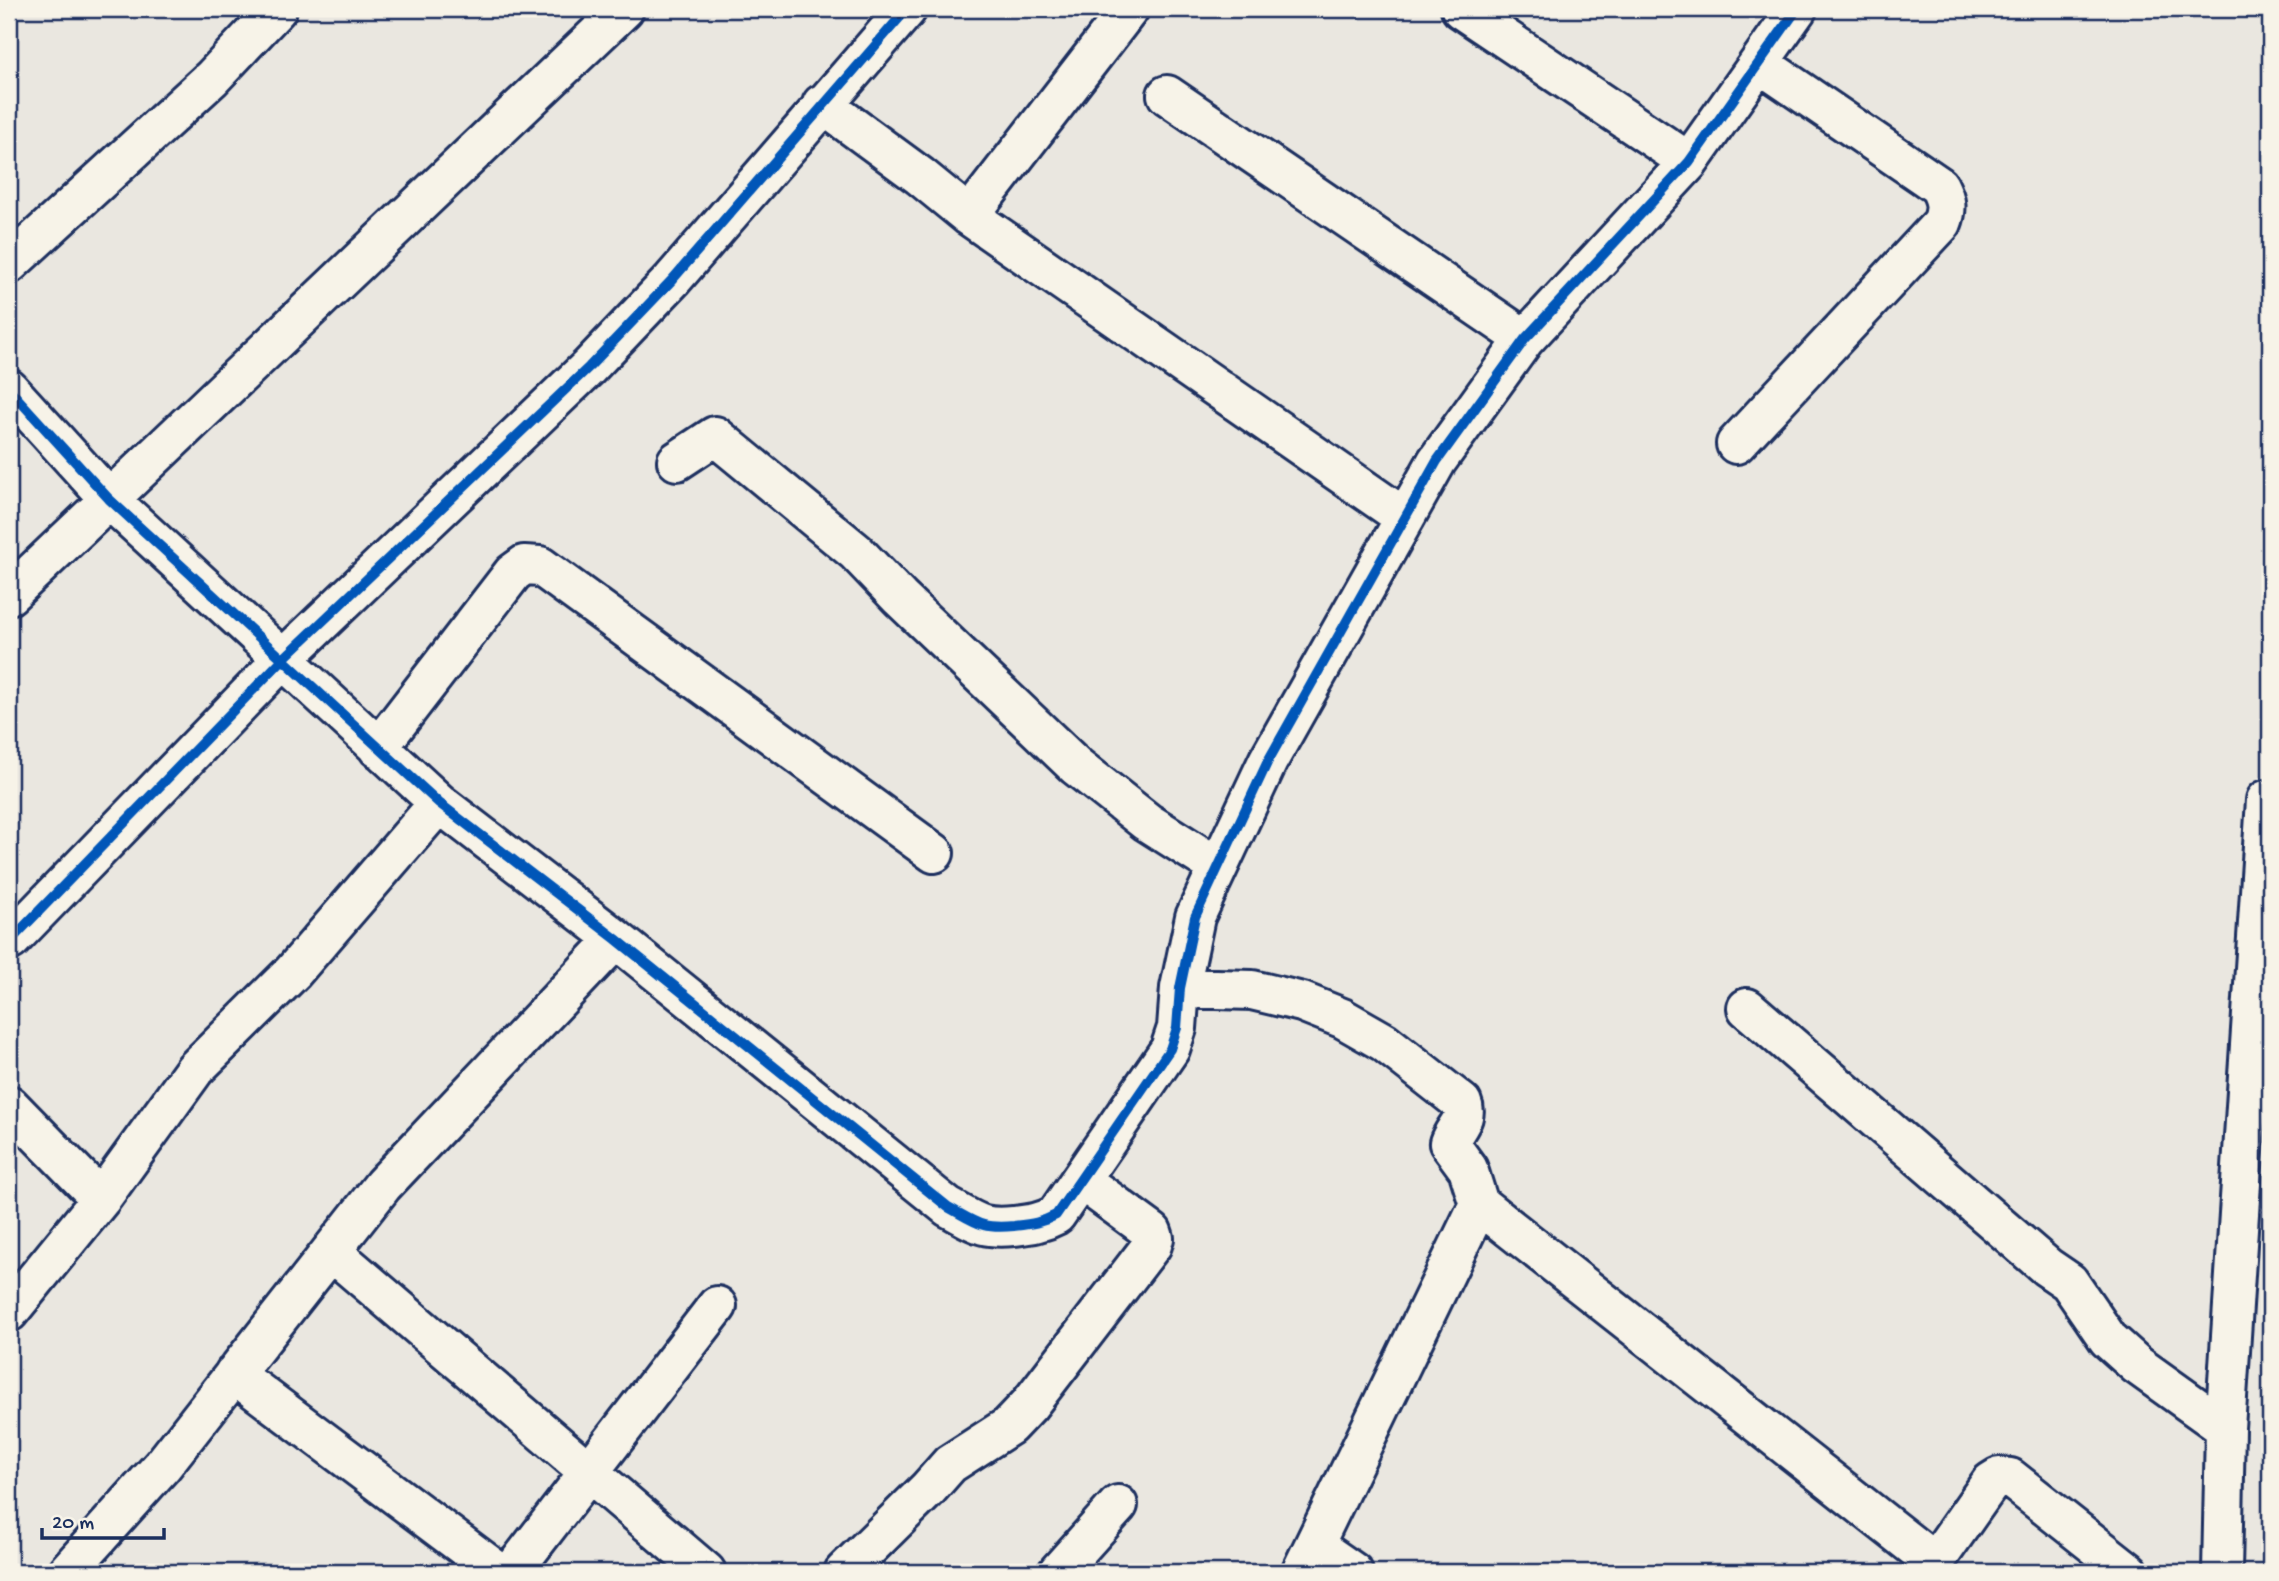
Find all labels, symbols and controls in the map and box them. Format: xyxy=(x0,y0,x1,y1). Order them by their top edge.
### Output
scale bar xyxy=(42,1497,164,1541)
text: 20 m xyxy=(52,1512,94,1537)

